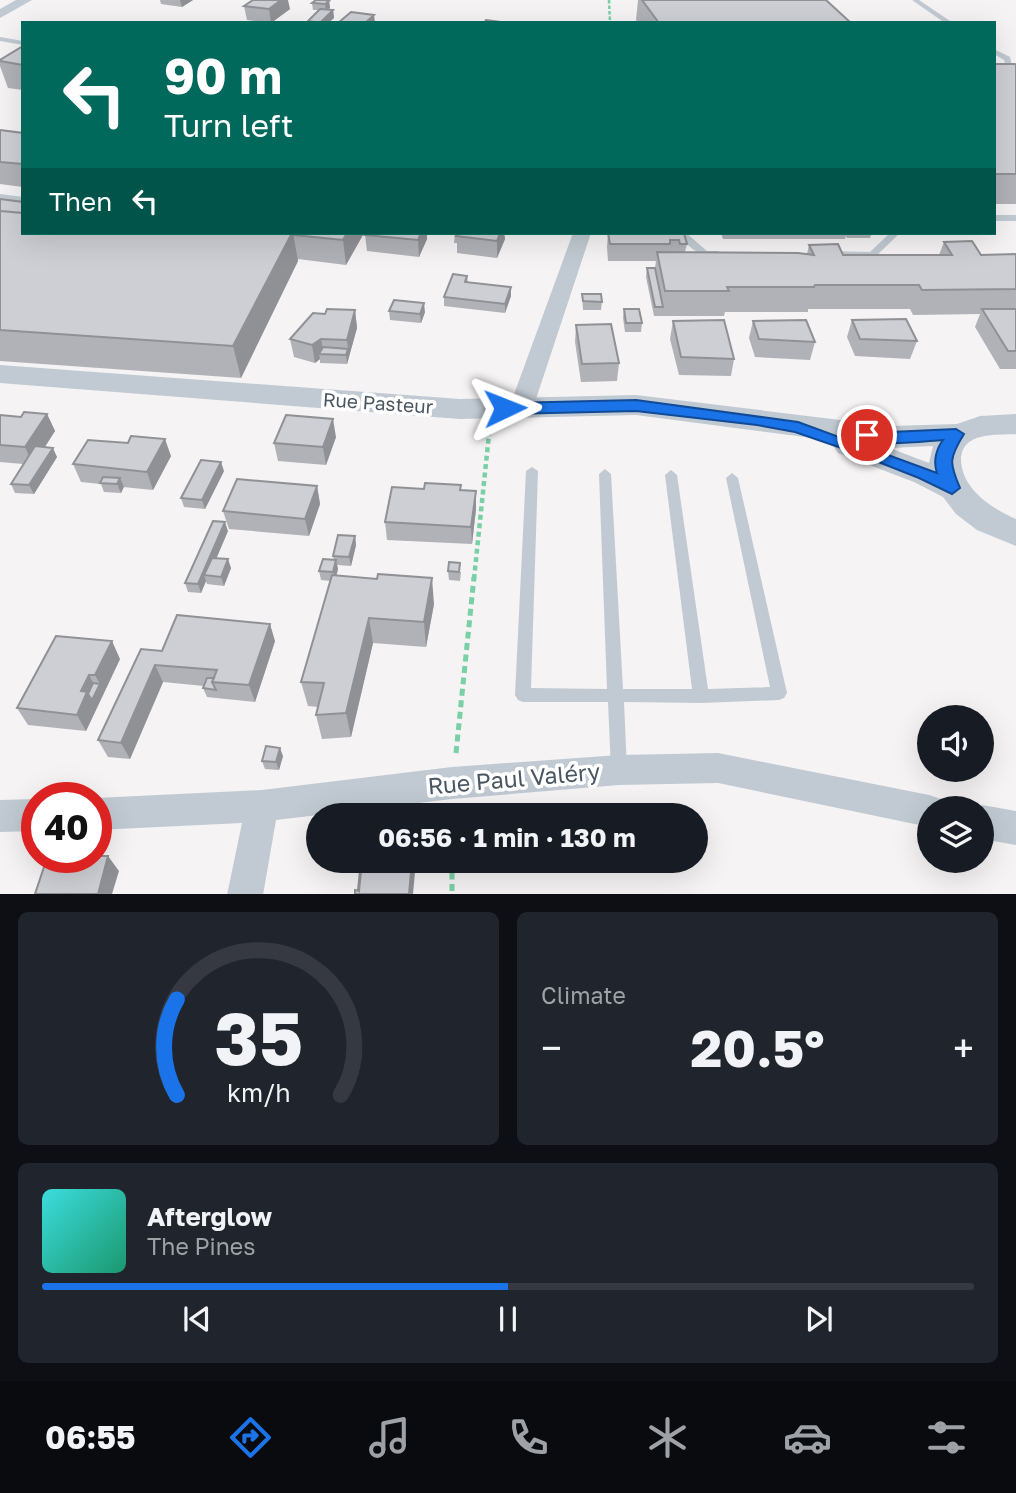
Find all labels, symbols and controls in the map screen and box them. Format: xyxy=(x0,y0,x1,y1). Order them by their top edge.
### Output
text: 90 m xyxy=(164,46,282,105)
icon: left xyxy=(49,49,140,140)
text: Turn left xyxy=(164,106,293,144)
icon: left xyxy=(126,182,164,220)
text: Then xyxy=(49,186,112,217)
position arrow xyxy=(468,371,542,445)
street label: Rue Pasteur xyxy=(322,387,434,418)
pin xyxy=(837,405,897,465)
icon: arrive xyxy=(848,416,886,454)
map controls xyxy=(917,705,994,873)
button: sound xyxy=(917,705,994,782)
street label: Rue Paul Valéry xyxy=(426,757,601,799)
speed limit sign: 40 xyxy=(21,782,112,873)
button: layers xyxy=(917,796,994,873)
text: 06:56 · 1 min · 130 m xyxy=(378,822,636,853)
text: Climate xyxy=(541,981,626,1009)
text: 35 xyxy=(214,994,303,1081)
text: 20.5° xyxy=(690,1016,825,1078)
text: − xyxy=(541,1025,562,1070)
text: + xyxy=(953,1025,974,1070)
text: km/h xyxy=(227,1076,290,1107)
text: Afterglow xyxy=(147,1201,272,1232)
text: The Pines xyxy=(147,1232,255,1260)
icon: previous xyxy=(178,1300,216,1338)
icon: pause xyxy=(489,1300,527,1338)
icon: next xyxy=(800,1300,838,1338)
icon: directions xyxy=(226,1413,275,1462)
icon: music xyxy=(365,1413,414,1462)
icon: phone xyxy=(504,1413,553,1462)
icon: climate xyxy=(643,1413,692,1462)
icon: car xyxy=(783,1413,832,1462)
icon: filters xyxy=(922,1413,971,1462)
text: 06:55 xyxy=(45,1418,136,1456)

